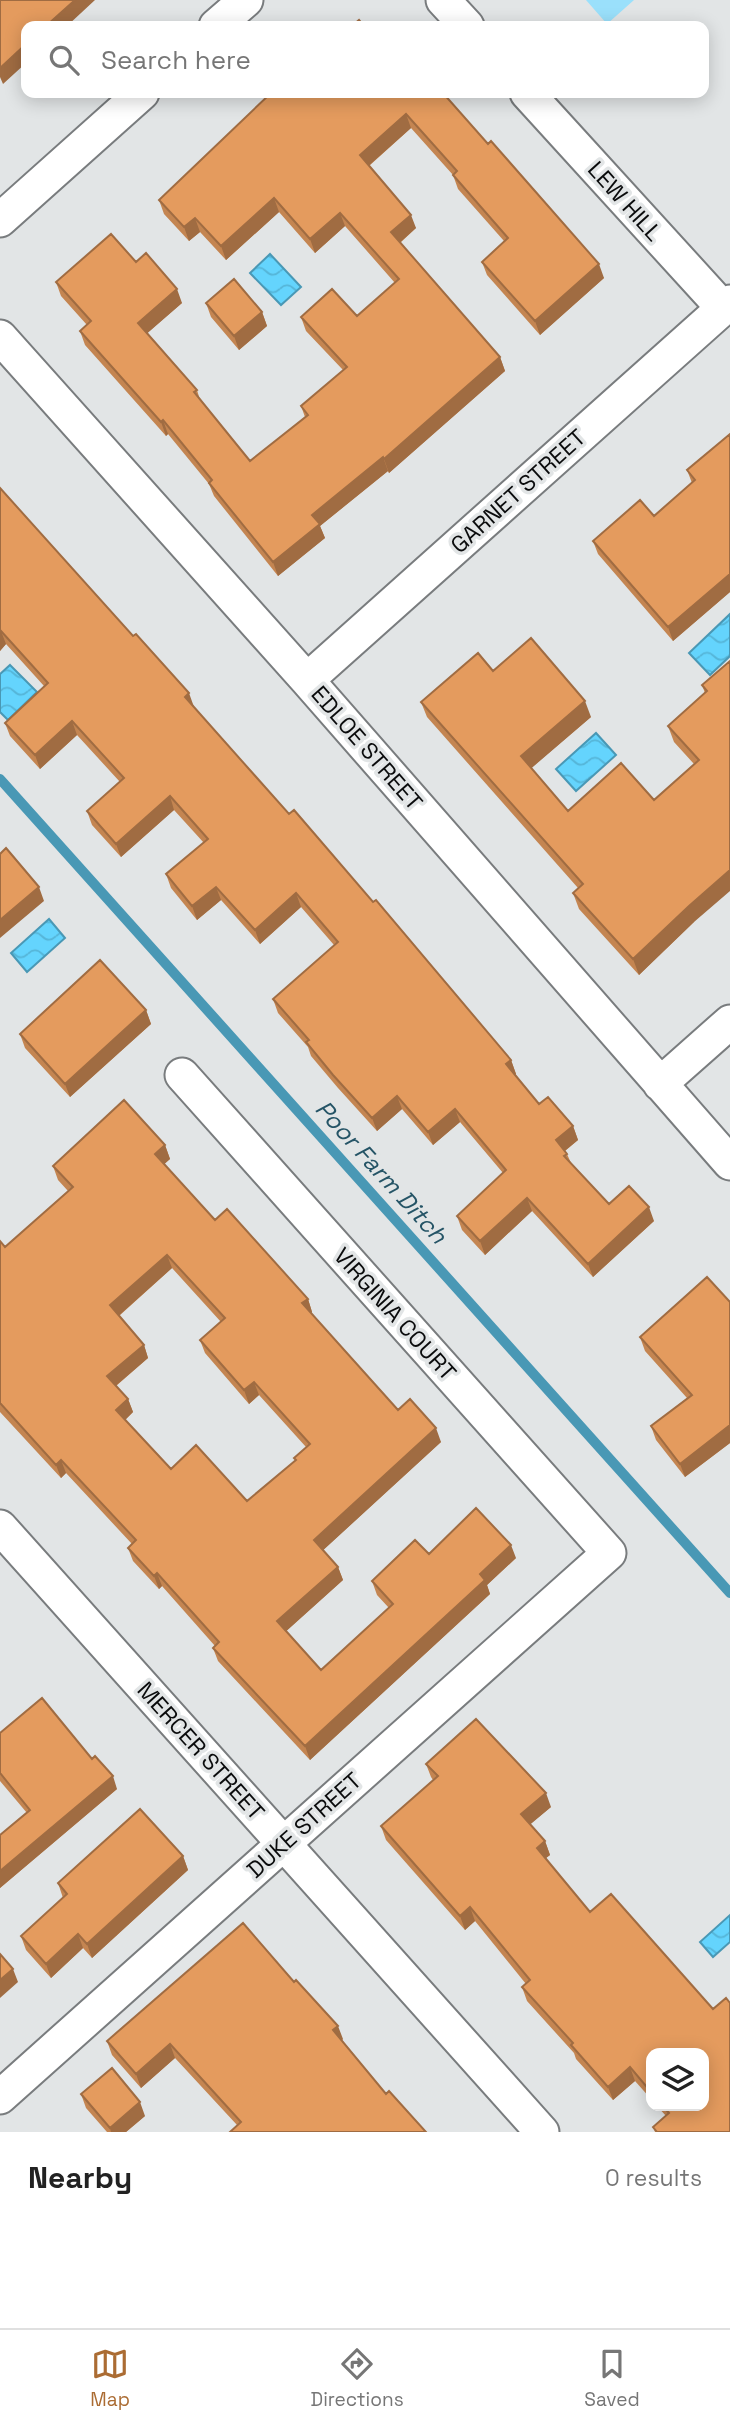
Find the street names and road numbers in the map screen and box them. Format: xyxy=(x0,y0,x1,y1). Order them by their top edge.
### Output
street label: LEW HILL xyxy=(581,155,669,247)
street label: GARNET STREET xyxy=(444,422,592,560)
street label: EDLOE STREET xyxy=(305,680,429,816)
street label: VIRGINIA COURT xyxy=(327,1241,463,1387)
street label: MERCER STREET xyxy=(131,1675,271,1827)
street label: DUKE STREET xyxy=(240,1766,368,1884)

